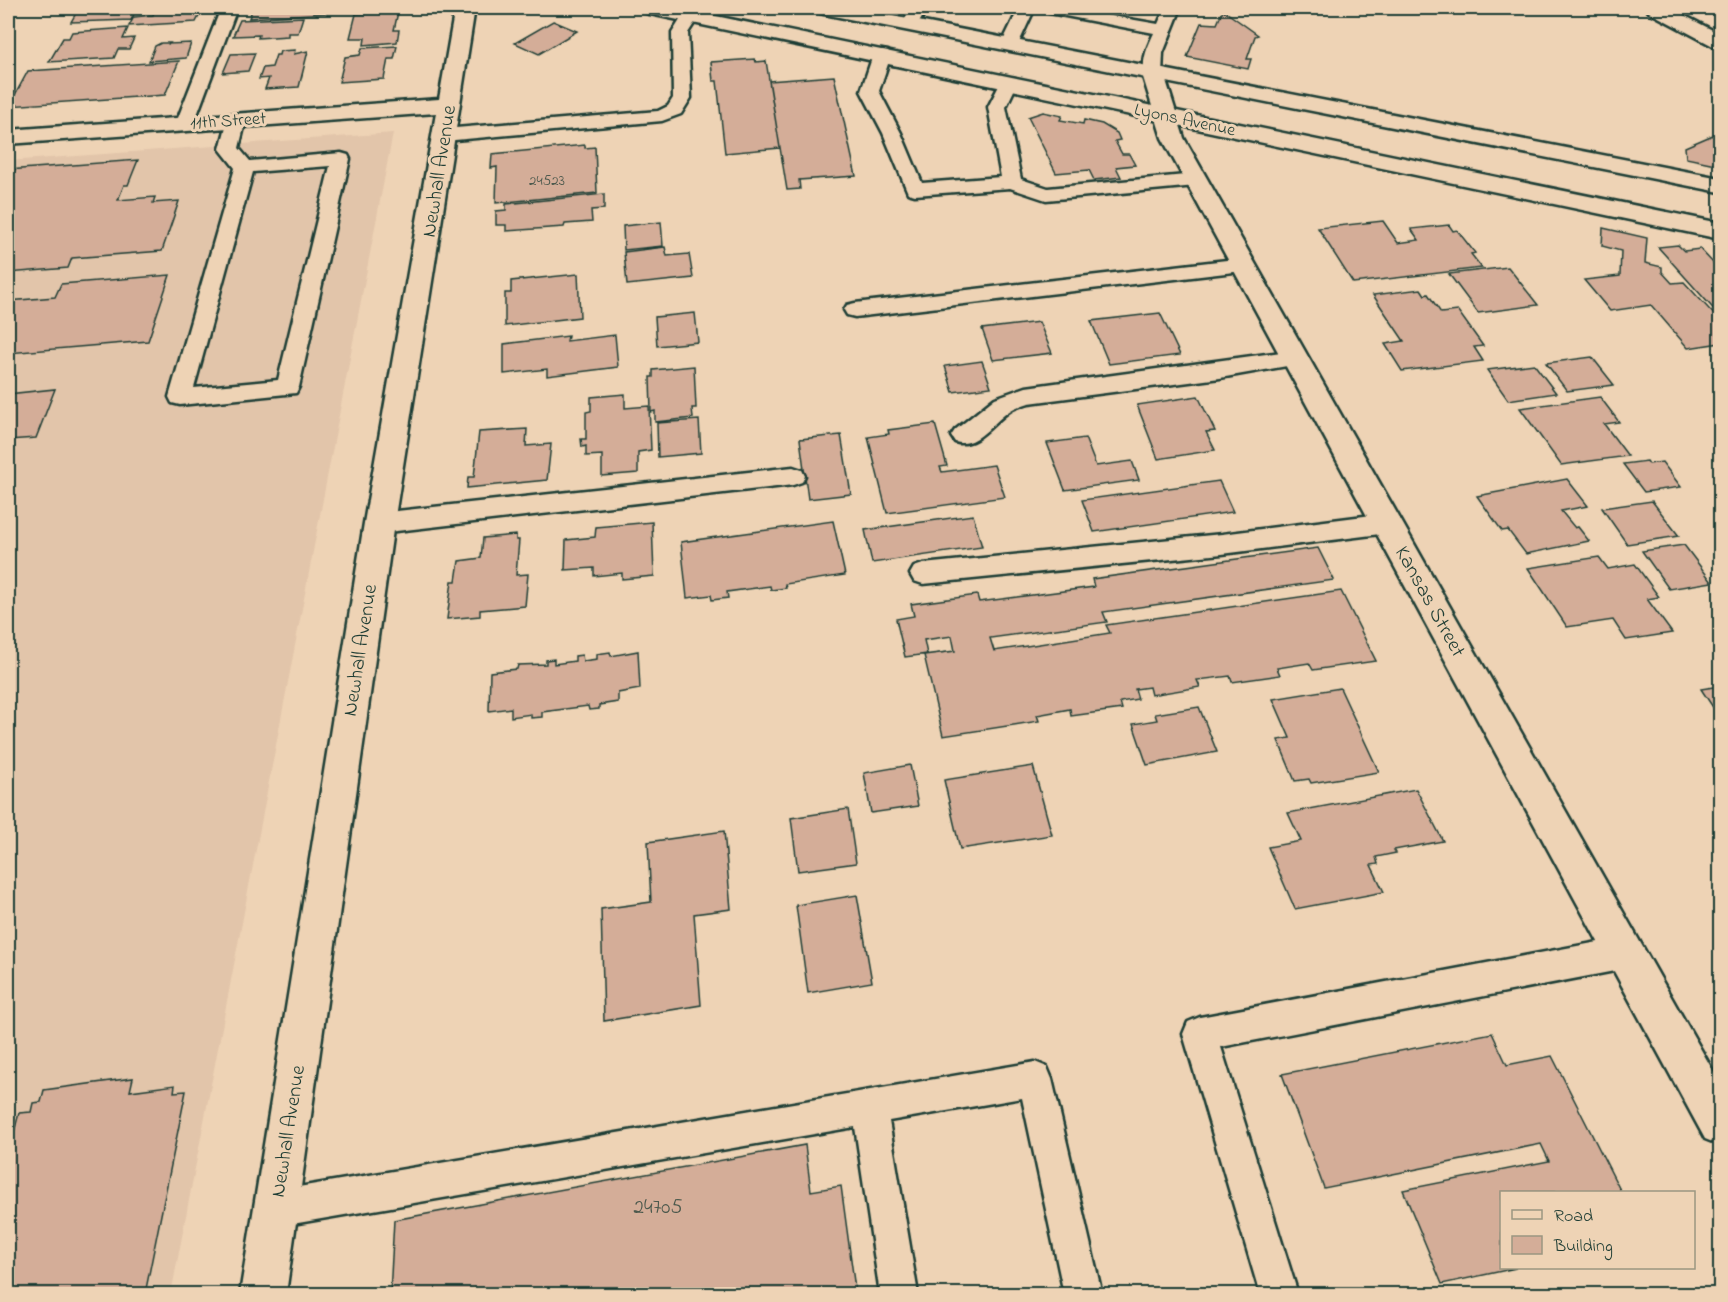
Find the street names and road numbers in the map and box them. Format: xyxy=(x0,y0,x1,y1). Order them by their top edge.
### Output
street label: Lyons Avenue xyxy=(1132,98,1239,145)
street label: Newhall Avenue xyxy=(415,103,465,240)
street label: 11th Street xyxy=(189,106,267,138)
street label: Kansas Street xyxy=(1386,541,1472,663)
street label: Newhall Avenue xyxy=(336,582,386,719)
street label: Newhall Avenue xyxy=(264,1063,314,1200)

